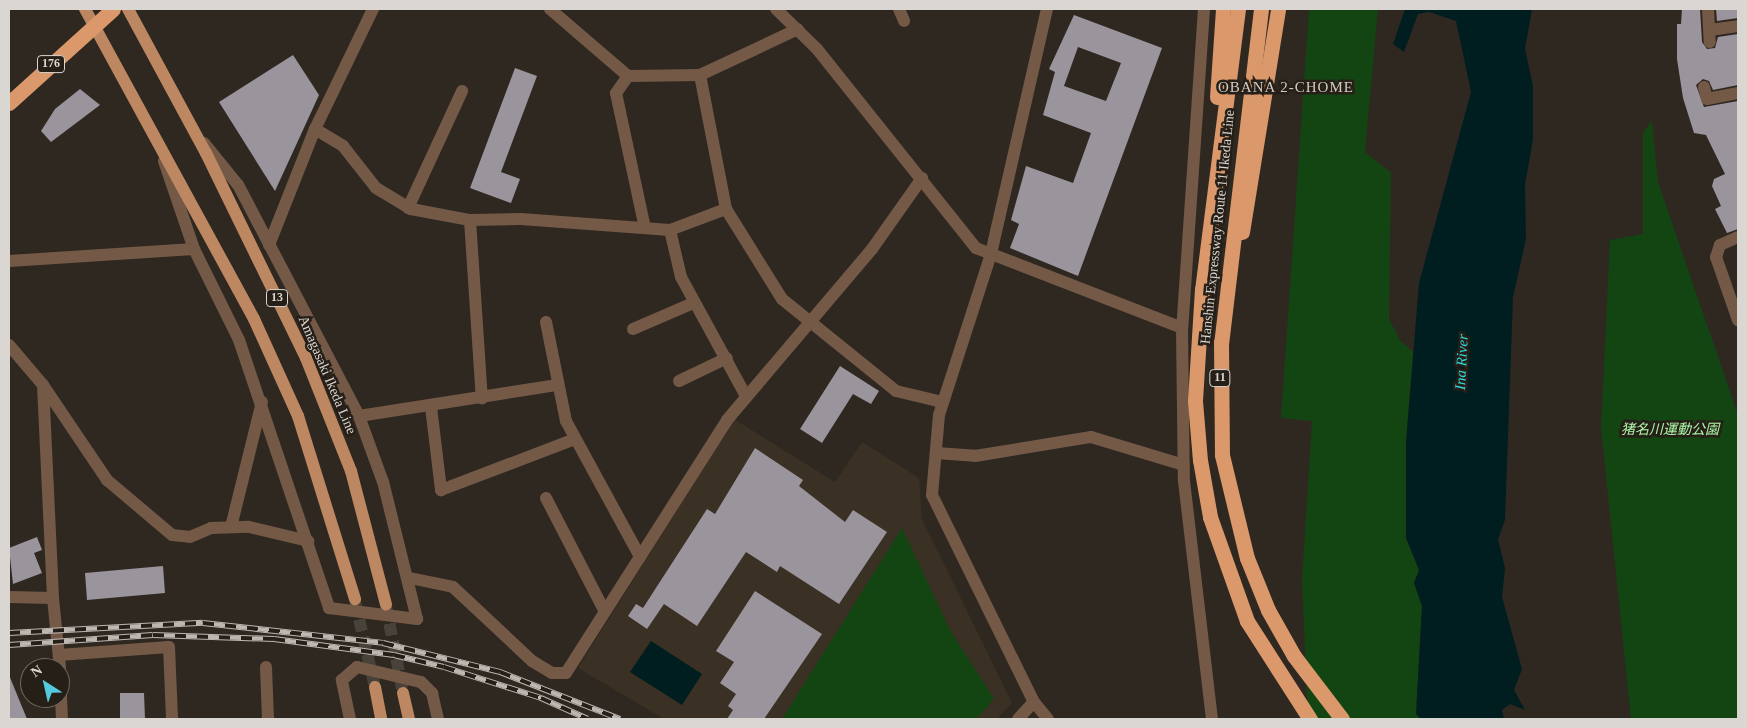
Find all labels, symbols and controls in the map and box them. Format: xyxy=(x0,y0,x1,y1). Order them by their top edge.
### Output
road number: 176 xyxy=(36,54,66,74)
district label: OBANA 2-CHOME xyxy=(1216,79,1356,97)
street label: Hanshin Expressway Route 11 Ikeda Line xyxy=(1197,109,1239,345)
road number: 13 xyxy=(266,288,288,308)
street label: Amagasaki Ikeda Line xyxy=(295,313,359,437)
water label: Ina River xyxy=(1452,333,1472,391)
road number: 11 xyxy=(1209,368,1231,388)
park label: 猪名川運動公園 xyxy=(1621,422,1719,438)
north arrow xyxy=(20,658,70,708)
text: N xyxy=(28,662,45,680)

